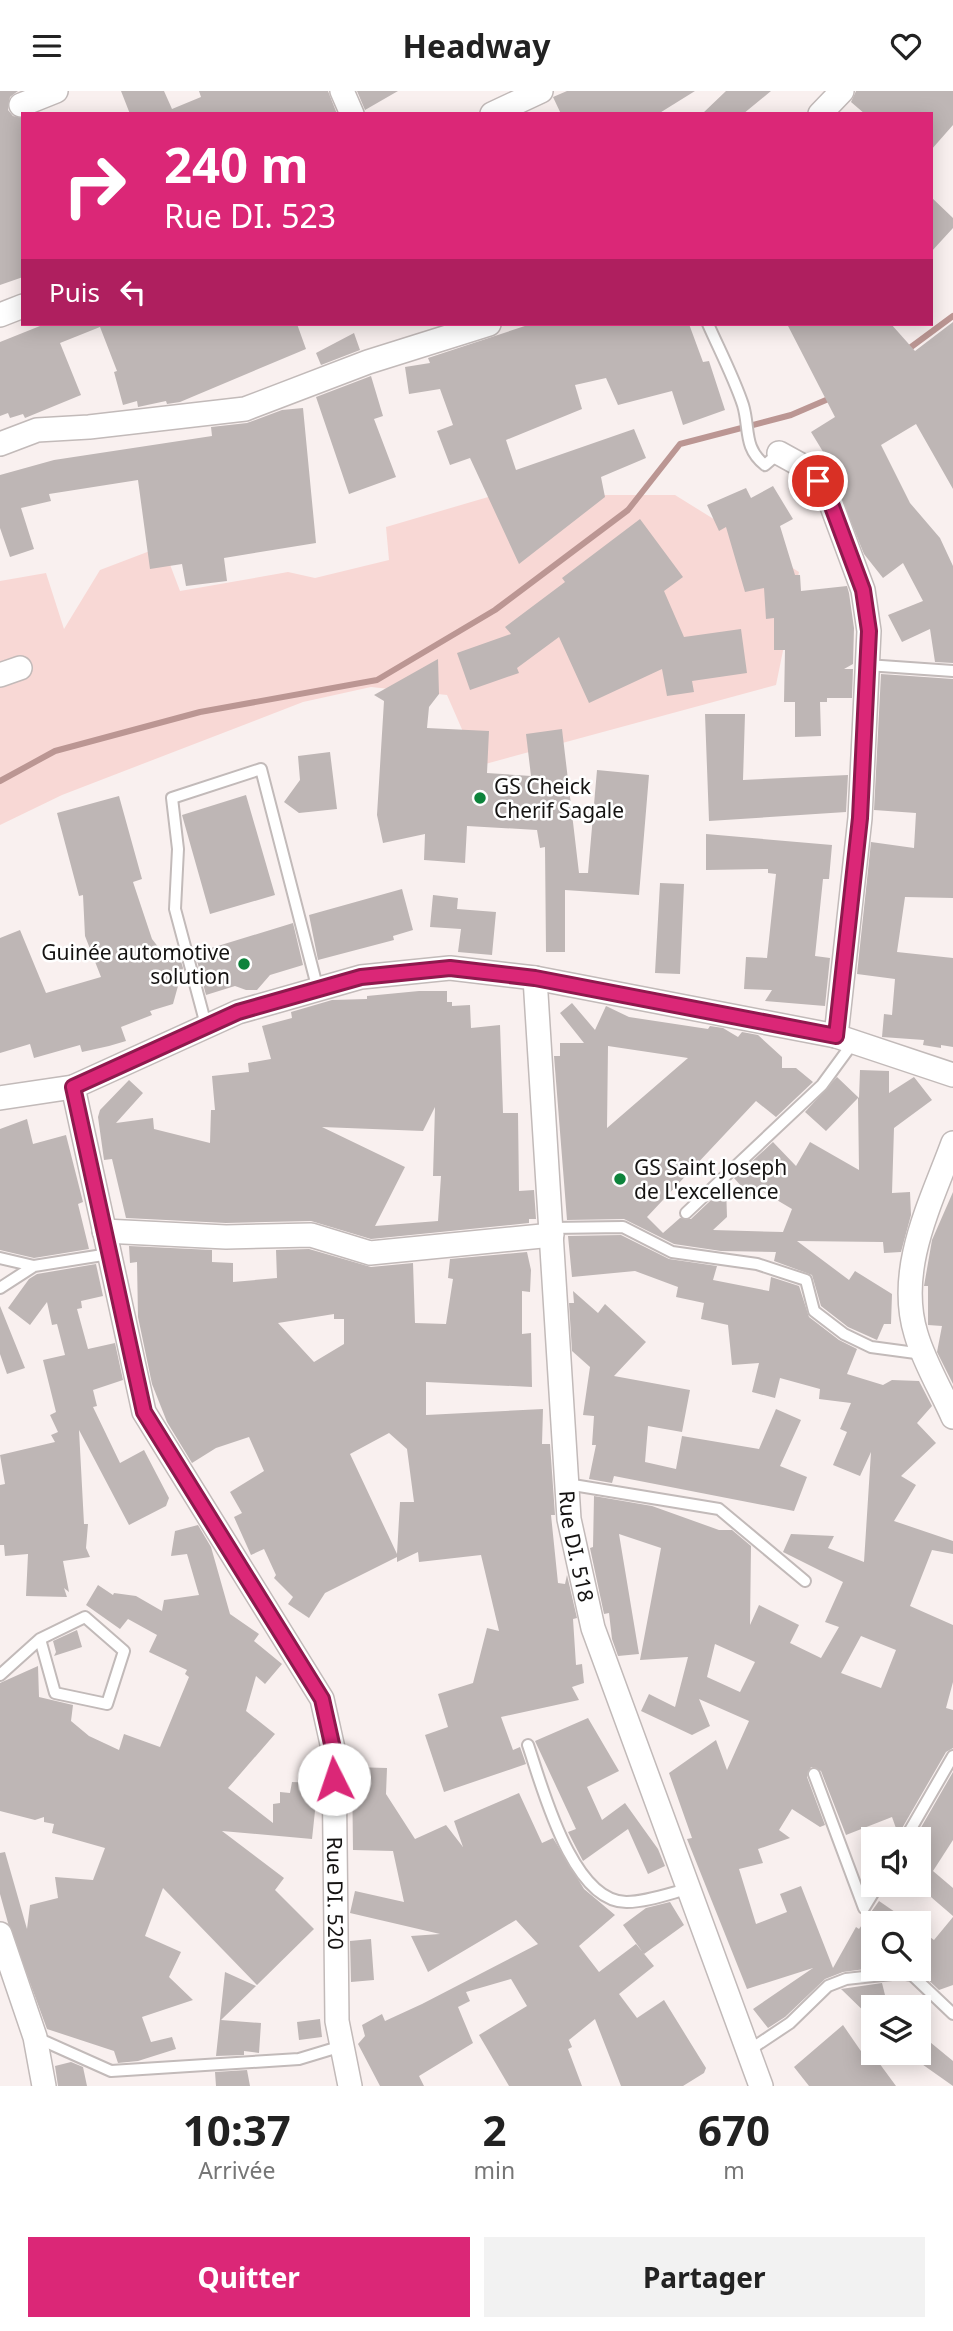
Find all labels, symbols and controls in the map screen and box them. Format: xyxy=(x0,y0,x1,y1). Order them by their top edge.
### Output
text: Headway xyxy=(403,24,550,67)
icon: menu xyxy=(28,27,66,65)
icon: heart xyxy=(887,27,925,65)
text: 240 m xyxy=(164,131,309,197)
icon: right xyxy=(49,140,140,231)
text: Rue DI. 523 xyxy=(164,194,336,237)
icon: left xyxy=(114,273,152,311)
text: Puis xyxy=(49,274,100,310)
pin xyxy=(788,451,848,511)
icon: arrive xyxy=(799,462,837,500)
place label: GS Cheick Cherif Sagale xyxy=(494,772,624,824)
marker: GS Cheick Cherif Sagale xyxy=(472,790,488,806)
place label: Guinée automotive solution xyxy=(41,938,230,990)
marker: Guinée automotive solution xyxy=(236,956,252,972)
place label: GS Saint Joseph de L'excellence xyxy=(634,1153,787,1205)
marker: GS Saint Joseph de L'excellence xyxy=(612,1171,628,1187)
street label: Rue DI. 518 xyxy=(553,1490,601,1604)
position arrow xyxy=(297,1742,371,1816)
map controls xyxy=(861,1827,931,2065)
button: sound xyxy=(861,1827,931,1897)
street label: Rue DI. 520 xyxy=(321,1837,350,1950)
button: search xyxy=(861,1911,931,1981)
button: layers xyxy=(861,1995,931,2065)
text: 10:37 xyxy=(183,2101,291,2158)
text: 2 xyxy=(482,2101,506,2158)
text: 670 xyxy=(698,2101,770,2158)
text: Arrivée xyxy=(198,2154,275,2186)
text: min xyxy=(474,2154,515,2186)
text: m xyxy=(723,2154,745,2186)
button: Quitter xyxy=(28,2237,470,2317)
button: Partager xyxy=(484,2237,925,2317)

